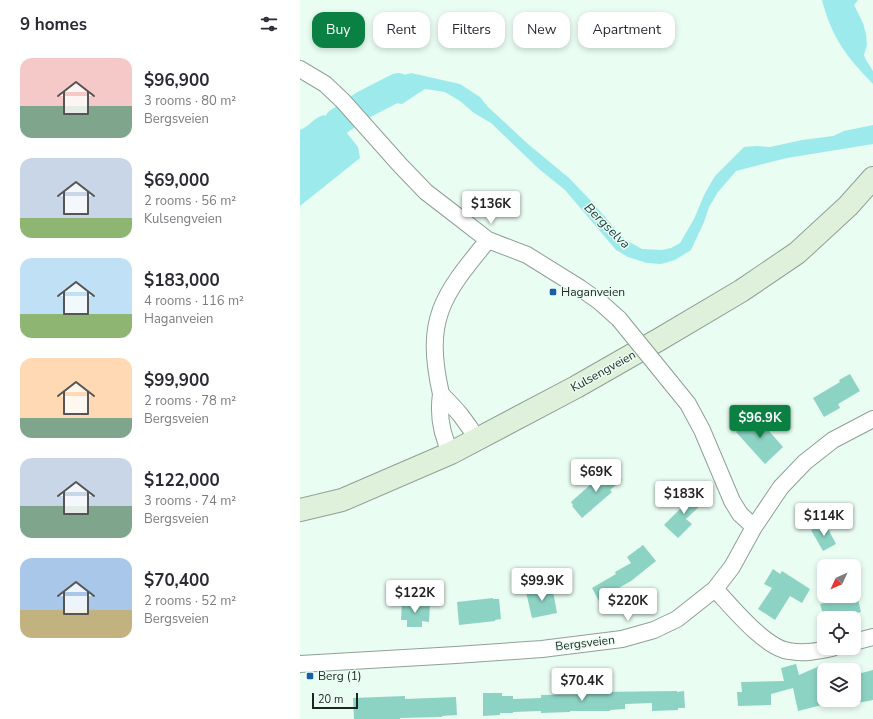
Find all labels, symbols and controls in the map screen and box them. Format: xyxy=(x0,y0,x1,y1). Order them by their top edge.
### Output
chip: Buy xyxy=(312,12,365,48)
chip: Rent xyxy=(373,12,430,48)
chip: Filters xyxy=(438,12,505,48)
chip: New xyxy=(513,12,570,48)
chip: Apartment xyxy=(578,12,675,48)
text: 9 homes xyxy=(20,13,87,36)
icon: filters xyxy=(258,13,280,35)
text: $96,900 xyxy=(144,69,209,92)
icon: home xyxy=(52,74,100,122)
text: 3 rooms · 80 m² xyxy=(144,92,236,110)
text: Bergsveien xyxy=(144,110,209,128)
text: $69,000 xyxy=(144,169,209,192)
icon: home xyxy=(52,174,100,222)
pin: $136K xyxy=(463,191,519,225)
text: 2 rooms · 56 m² xyxy=(144,192,236,210)
text: $136K xyxy=(471,195,511,213)
water label: Bergselva xyxy=(580,199,634,253)
text: Kulsengveien xyxy=(144,210,222,228)
text: $183,000 xyxy=(144,269,220,292)
icon: home xyxy=(52,274,100,322)
place label: Haganveien xyxy=(561,284,625,300)
marker: Haganveien xyxy=(548,287,558,297)
text: 4 rooms · 116 m² xyxy=(144,292,244,310)
text: Haganveien xyxy=(144,310,213,328)
street label: Kulsengveien xyxy=(568,347,638,395)
text: $99,900 xyxy=(144,369,209,392)
icon: home xyxy=(52,374,100,422)
text: 2 rooms · 78 m² xyxy=(144,392,236,410)
pin: $96.9K xyxy=(727,405,793,439)
text: $96.9K xyxy=(738,409,782,427)
text: Bergsveien xyxy=(144,410,209,428)
pin: $69K xyxy=(572,459,620,493)
text: $69K xyxy=(580,463,612,481)
text: $122,000 xyxy=(144,469,220,492)
icon: home xyxy=(52,474,100,522)
pin: $183K xyxy=(656,481,712,515)
text: $183K xyxy=(664,485,704,503)
text: 3 rooms · 74 m² xyxy=(144,492,236,510)
pin: $114K xyxy=(796,503,852,537)
text: $114K xyxy=(804,507,844,525)
text: Bergsveien xyxy=(144,510,209,528)
north arrow xyxy=(817,559,861,603)
map controls xyxy=(817,559,861,707)
pin: $99.9K xyxy=(509,568,575,602)
text: $70,400 xyxy=(144,569,209,592)
text: $99.9K xyxy=(520,572,564,590)
icon: home xyxy=(52,574,100,622)
pin: $122K xyxy=(387,580,443,614)
text: $122K xyxy=(395,584,435,602)
pin: $220K xyxy=(600,588,656,622)
text: 2 rooms · 52 m² xyxy=(144,592,236,610)
text: $220K xyxy=(608,592,648,610)
text: Bergsveien xyxy=(144,610,209,628)
button: locate xyxy=(817,611,861,655)
street label: Bergsveien xyxy=(554,631,616,655)
button: layers xyxy=(817,663,861,707)
place label: Berg (1) xyxy=(318,668,362,684)
pin: $70.4K xyxy=(549,668,615,702)
marker: Berg (1) xyxy=(305,671,315,681)
text: $70.4K xyxy=(560,672,604,690)
scale bar xyxy=(312,691,358,710)
text: 20 m xyxy=(318,692,343,707)

